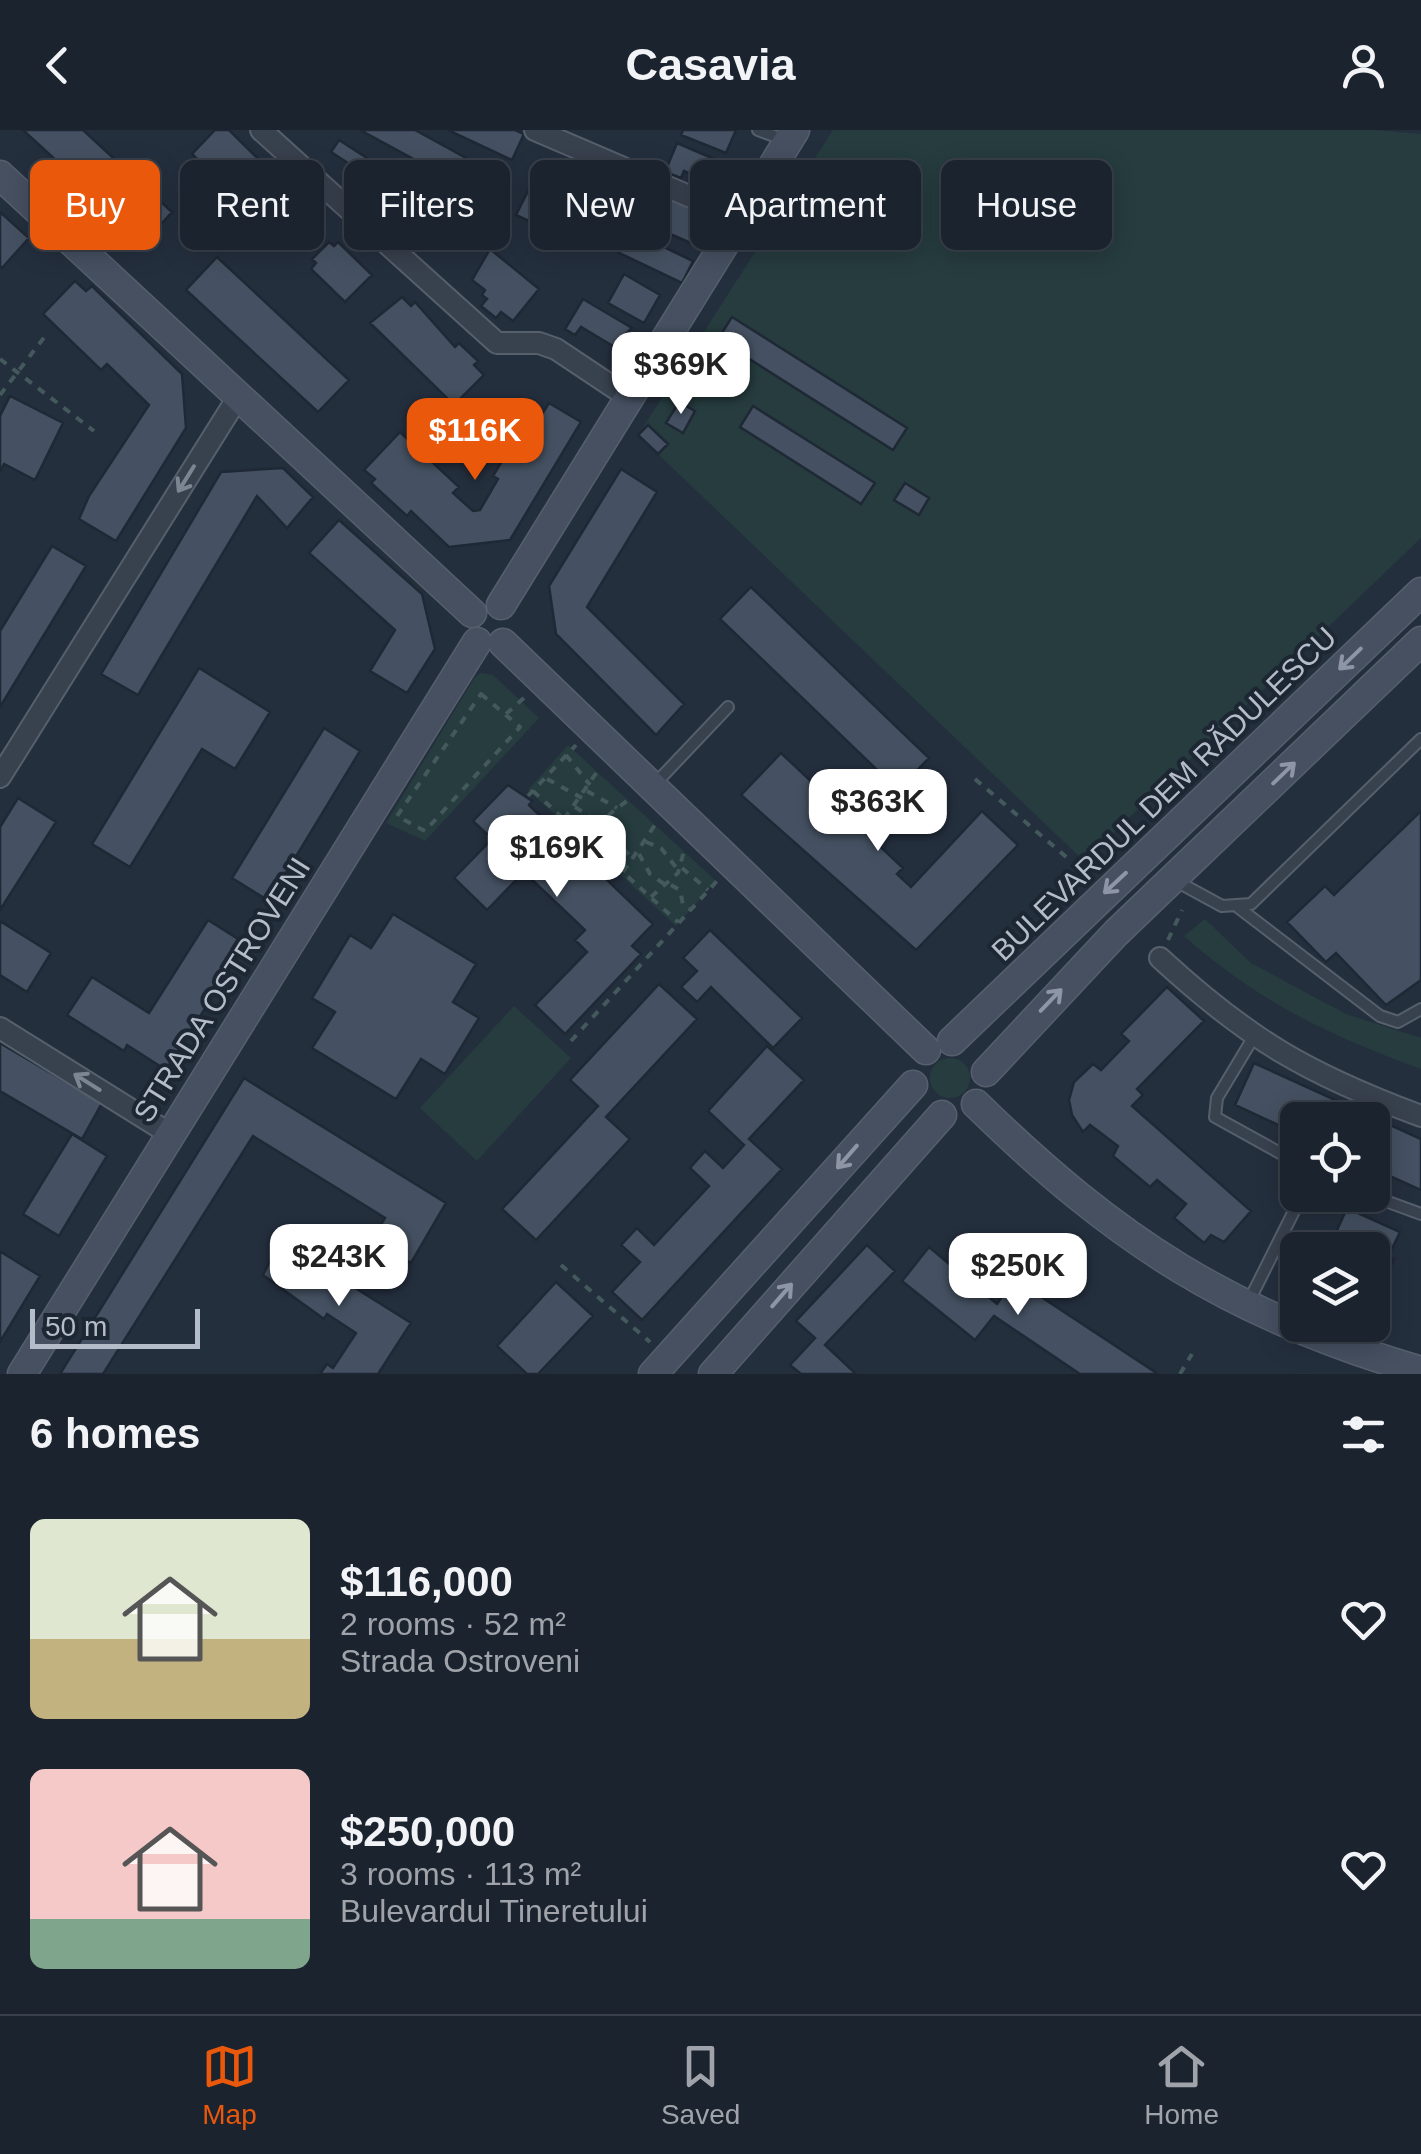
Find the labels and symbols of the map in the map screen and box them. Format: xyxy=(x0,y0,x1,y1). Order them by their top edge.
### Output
pin: $369K xyxy=(611,332,751,417)
pin: $116K xyxy=(405,398,545,483)
one-way arrow xyxy=(175,464,196,493)
street label: BULEVARDUL DEM RĂDULESCU xyxy=(985,620,1342,967)
one-way arrow xyxy=(1339,647,1363,671)
one-way arrow xyxy=(1271,761,1295,785)
pin: $363K xyxy=(808,769,948,854)
pin: $169K xyxy=(487,815,627,900)
street label: STRADA OSTROVENI xyxy=(127,852,316,1128)
one-way arrow xyxy=(1103,871,1127,895)
one-way arrow xyxy=(1039,988,1063,1012)
one-way arrow xyxy=(73,1072,102,1093)
one-way arrow xyxy=(835,1144,858,1169)
pin: $243K xyxy=(269,1224,409,1309)
pin: $250K xyxy=(948,1233,1088,1318)
one-way arrow xyxy=(771,1283,794,1308)
scale bar xyxy=(30,1304,200,1348)

